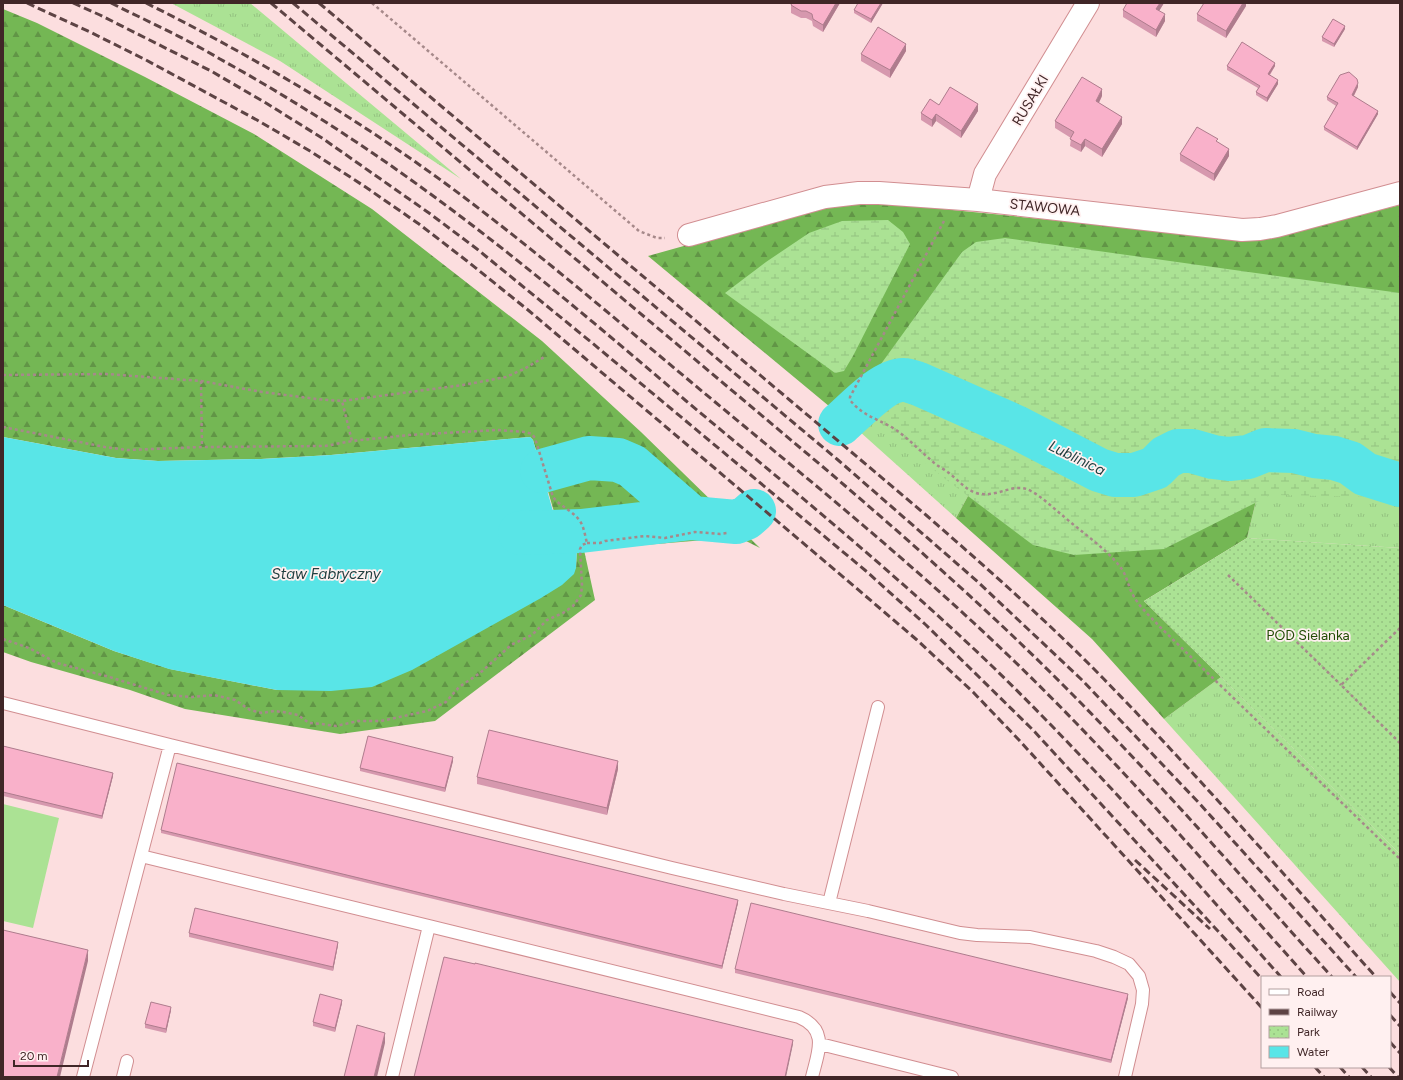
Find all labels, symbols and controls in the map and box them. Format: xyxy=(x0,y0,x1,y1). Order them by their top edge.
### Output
street label: RUSAŁKI xyxy=(1009,72,1052,129)
street label: STAWOWA xyxy=(1009,195,1082,220)
water label: Lublinica xyxy=(1046,437,1108,479)
water label: Staw Fabryczny xyxy=(271,565,382,583)
park label: POD Sielanka xyxy=(1266,627,1350,644)
legend xyxy=(1261,976,1391,1068)
text: Road xyxy=(1297,985,1325,999)
text: Railway xyxy=(1297,1005,1338,1019)
text: Park xyxy=(1297,1025,1320,1039)
scale bar xyxy=(14,1042,88,1068)
text: Water xyxy=(1297,1045,1329,1059)
text: 20 m xyxy=(20,1049,48,1063)

